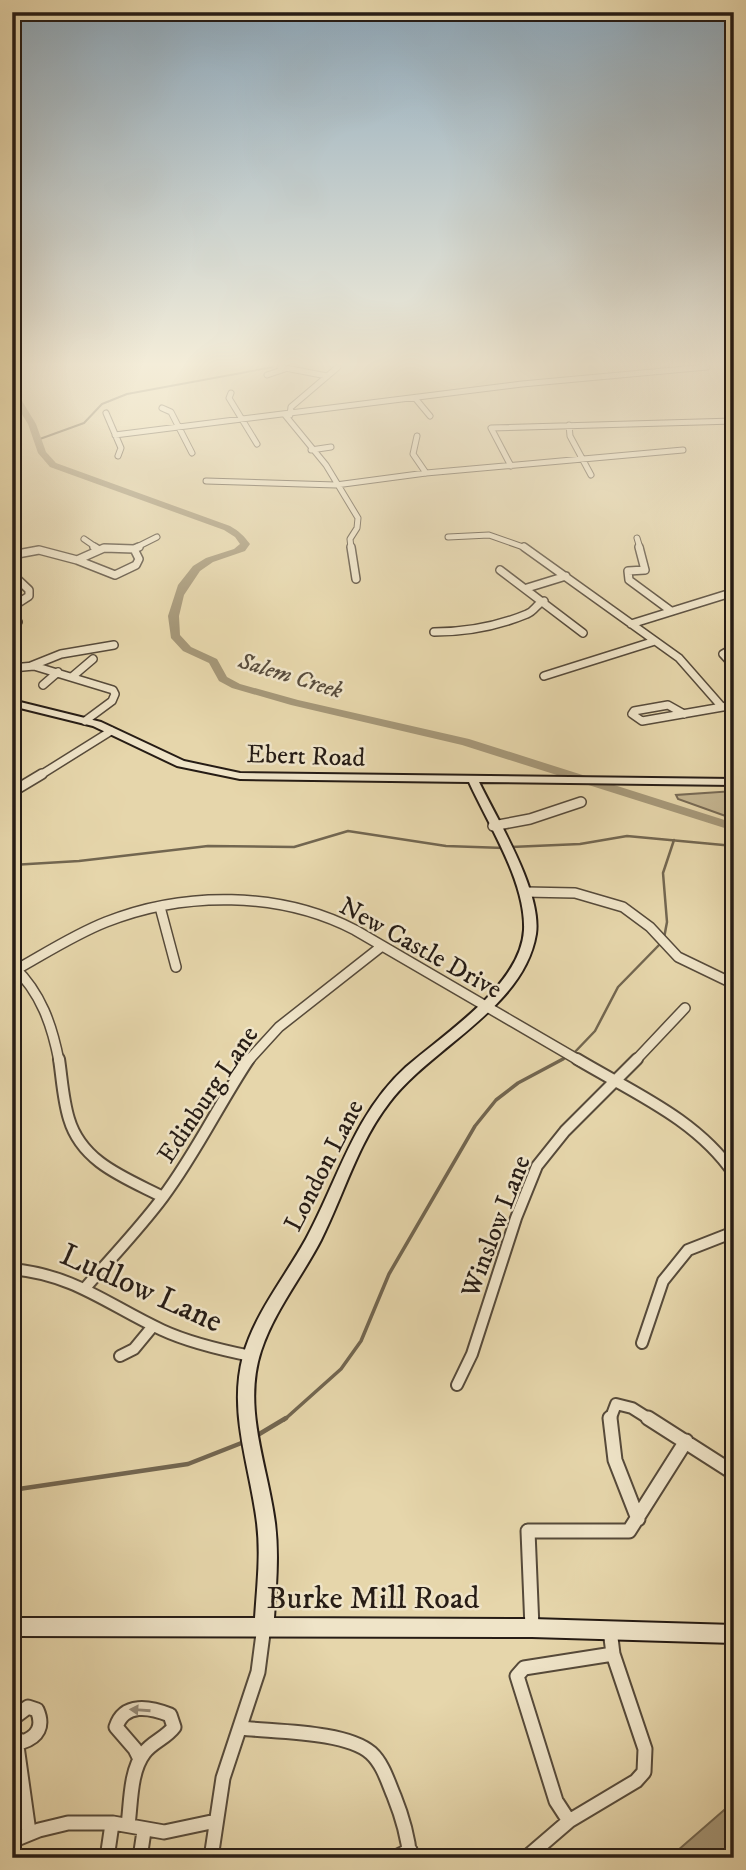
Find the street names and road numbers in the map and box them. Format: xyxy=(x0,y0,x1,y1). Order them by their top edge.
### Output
street label: Ebert Road xyxy=(246,738,366,775)
street label: New Castle Drive xyxy=(333,890,507,1007)
street label: Edinburg Lane xyxy=(150,1020,266,1170)
street label: London Lane xyxy=(277,1094,372,1237)
street label: Winslow Lane xyxy=(454,1151,539,1303)
street label: Ludlow Lane xyxy=(54,1235,228,1342)
street label: Burke Mill Road xyxy=(267,1579,480,1619)

